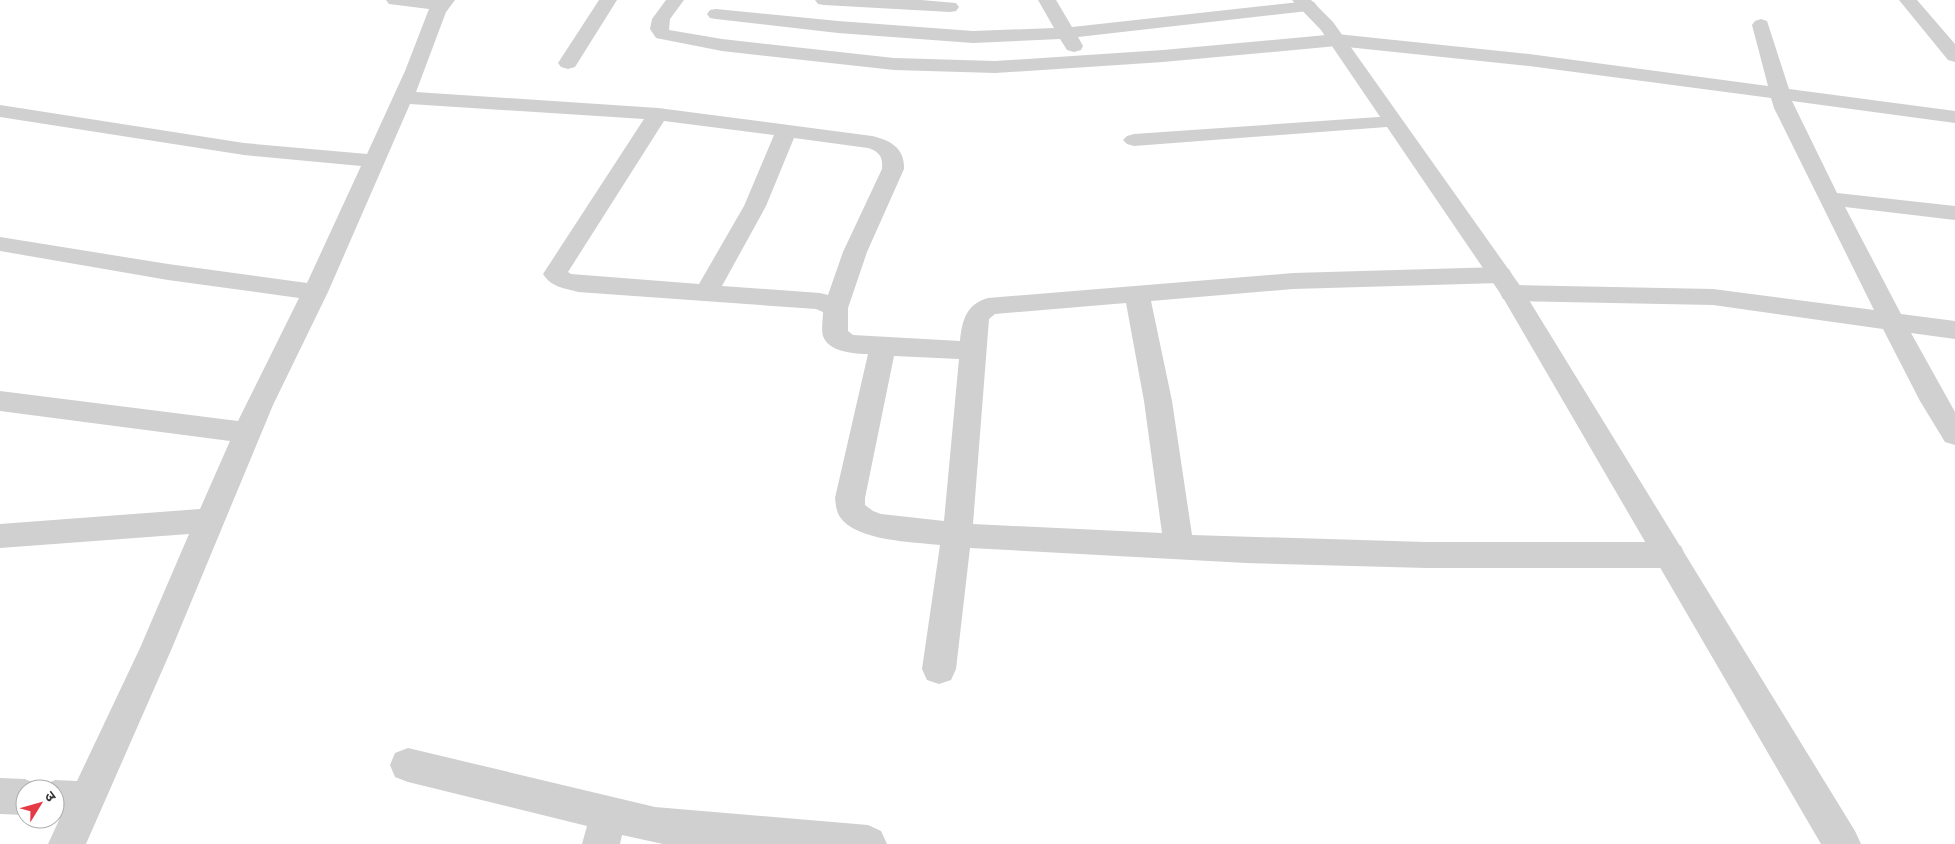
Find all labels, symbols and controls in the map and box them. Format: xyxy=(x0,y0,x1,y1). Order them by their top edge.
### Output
north arrow xyxy=(15,779,65,829)
text: उ xyxy=(41,787,61,806)

